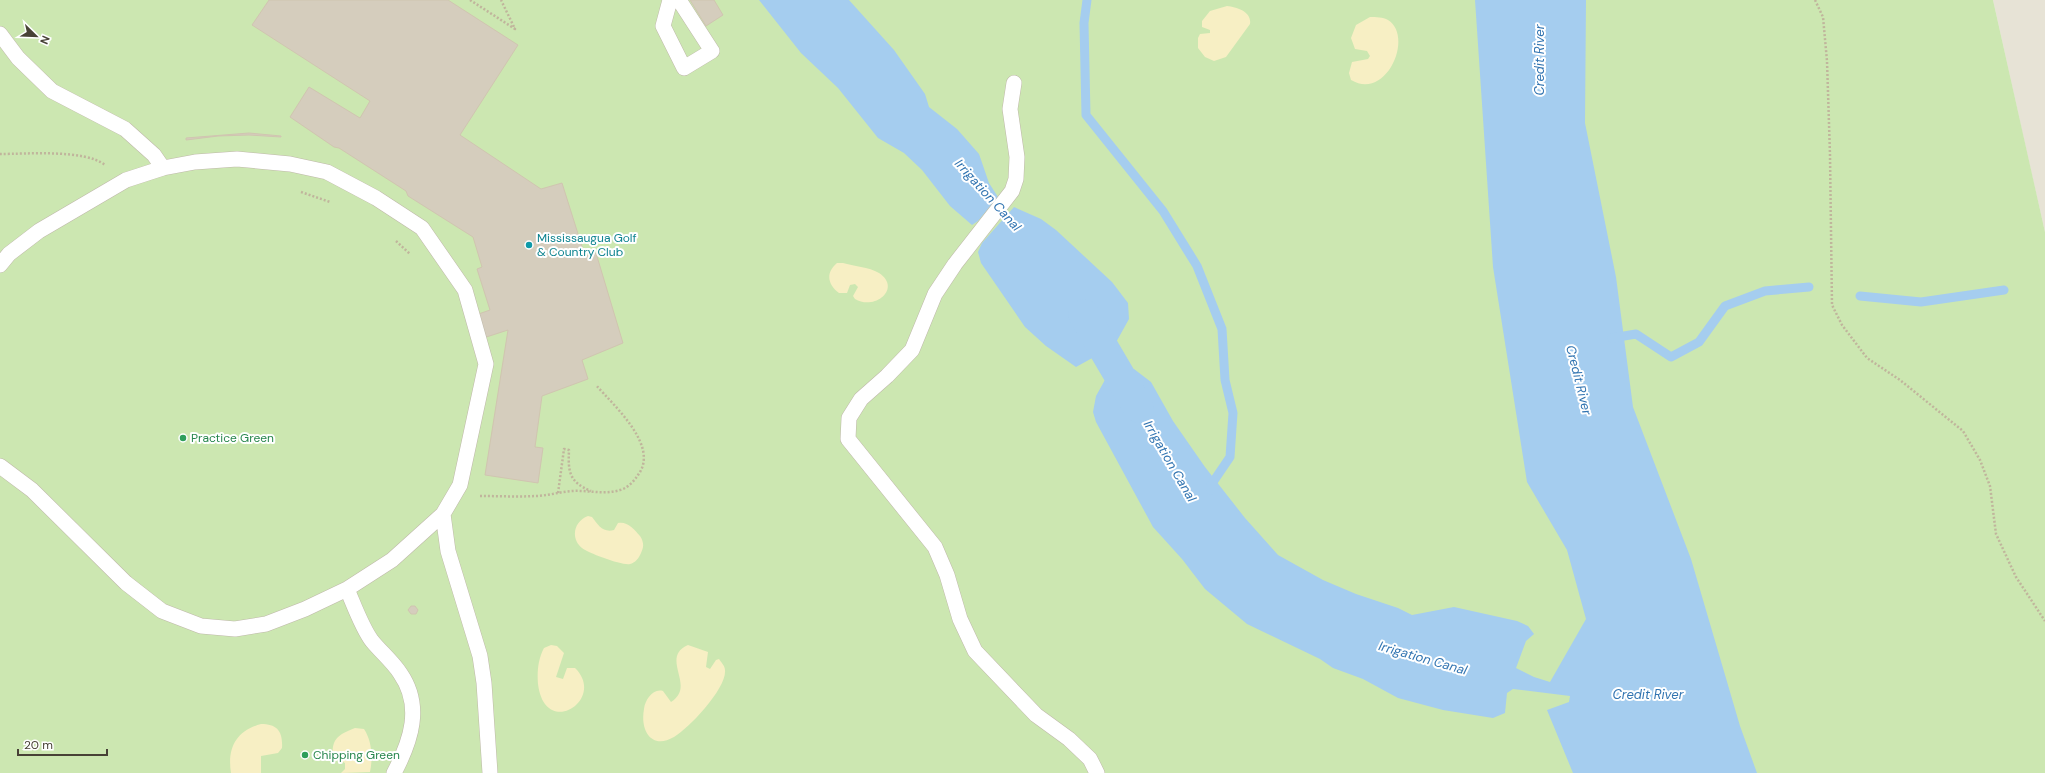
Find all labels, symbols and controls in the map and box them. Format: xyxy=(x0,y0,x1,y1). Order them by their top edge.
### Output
north arrow xyxy=(16,16,56,56)
water label: Credit River xyxy=(1531,23,1548,96)
text: N xyxy=(37,33,53,46)
water label: Irrigation Canal xyxy=(951,155,1026,235)
place label: Mississaugua Golf & Country Club xyxy=(537,230,637,260)
marker: Mississaugua Golf & Country Club xyxy=(524,240,534,250)
water label: Credit River xyxy=(1562,343,1596,418)
water label: Irrigation Canal xyxy=(1140,417,1201,506)
place label: Practice Green xyxy=(191,430,274,446)
marker: Practice Green xyxy=(178,433,188,443)
water label: Irrigation Canal xyxy=(1377,637,1470,679)
water label: Credit River xyxy=(1612,686,1685,703)
scale bar xyxy=(18,731,107,757)
text: 20 m xyxy=(24,737,53,753)
place label: Chipping Green xyxy=(313,747,400,763)
marker: Chipping Green xyxy=(300,750,310,760)

